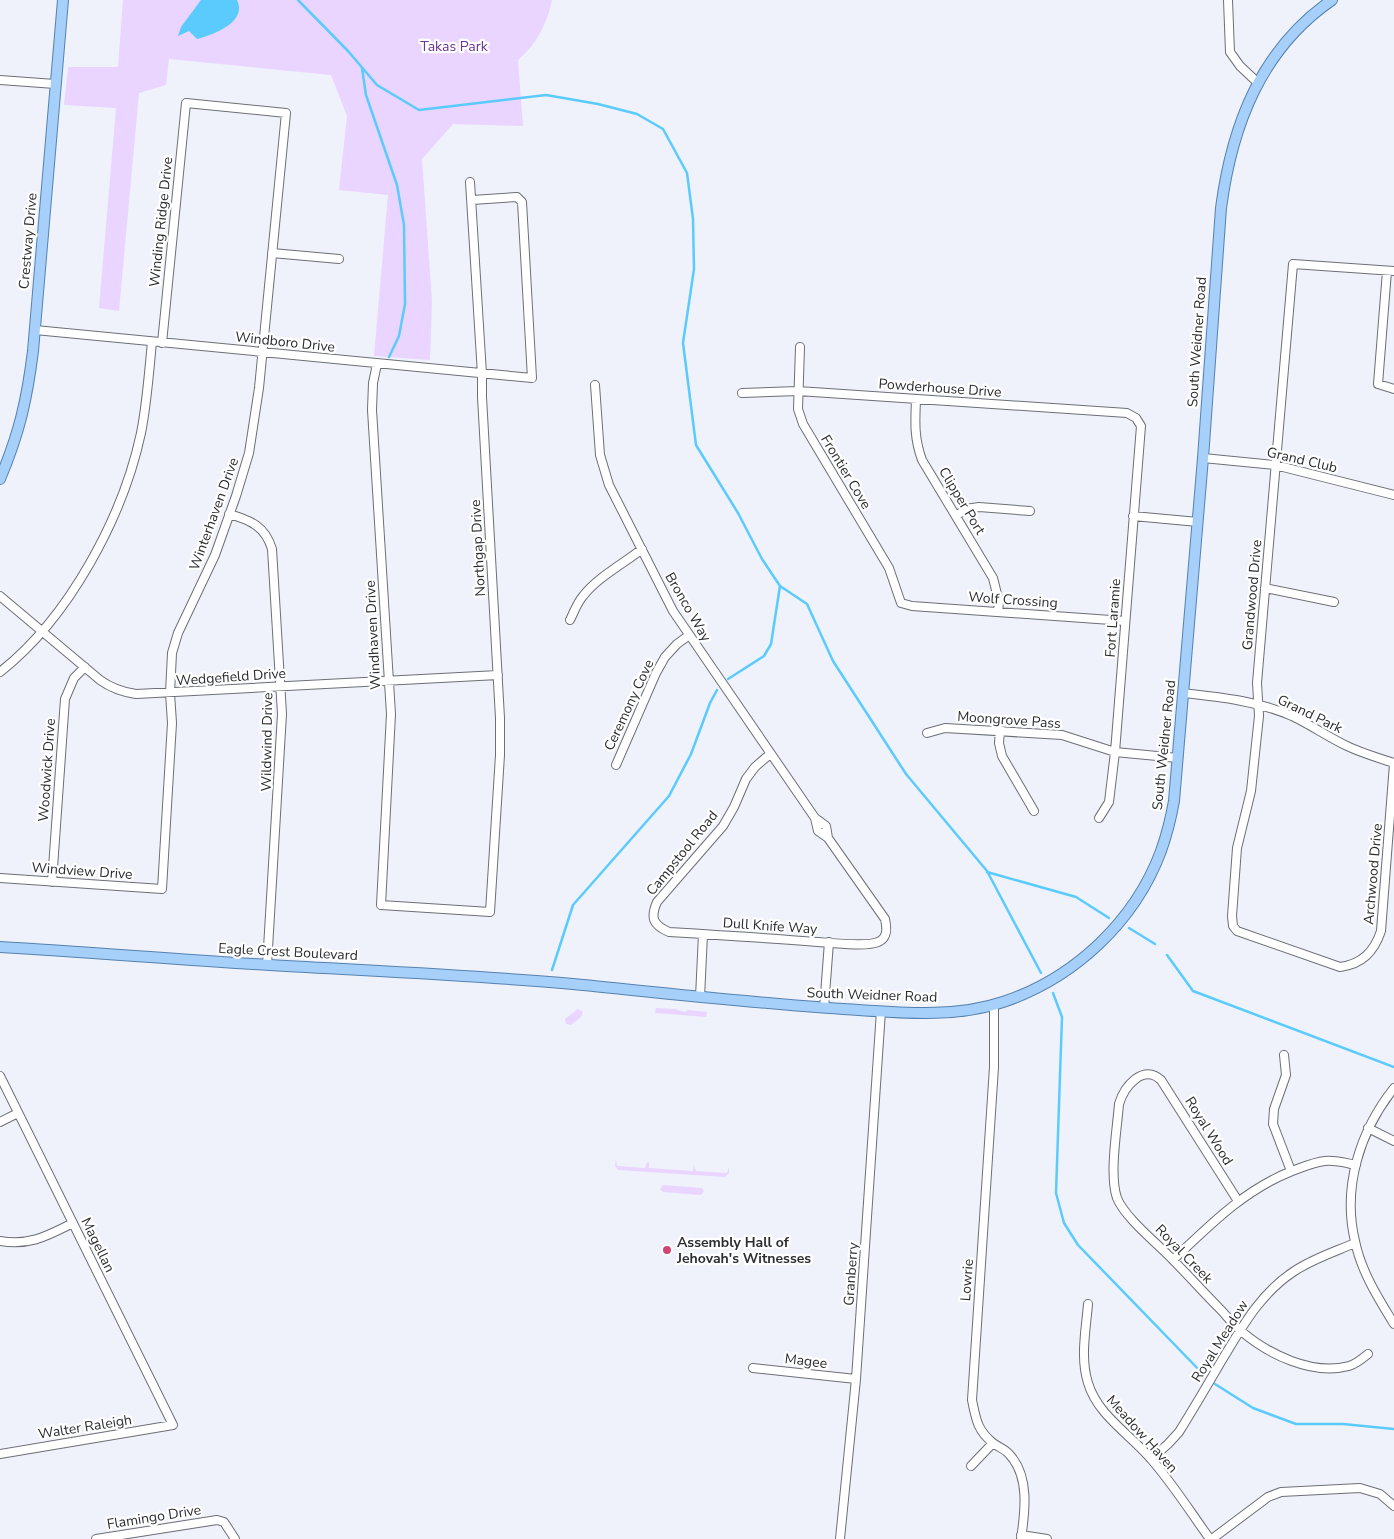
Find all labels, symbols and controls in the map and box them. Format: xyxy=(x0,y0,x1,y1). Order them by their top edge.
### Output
park label: Takas Park xyxy=(420,37,489,56)
street label: Winding Ridge Drive xyxy=(145,156,177,288)
street label: Crestway Drive xyxy=(14,192,42,290)
street label: South Weidner Road xyxy=(1183,276,1211,408)
street label: Windboro Drive xyxy=(234,327,336,357)
street label: Powderhouse Drive xyxy=(878,374,1002,402)
street label: Frontier Cove xyxy=(816,431,876,513)
street label: Grand Club xyxy=(1265,443,1339,477)
street label: Winterhaven Drive xyxy=(185,455,243,573)
street label: Clipper Port xyxy=(934,464,990,538)
street label: Northgap Drive xyxy=(466,499,490,597)
street label: Grandwood Drive xyxy=(1238,539,1266,651)
street label: Bronco Way xyxy=(661,569,716,646)
street label: Fort Laramie xyxy=(1101,578,1125,658)
street label: Windhaven Drive xyxy=(361,580,385,690)
street label: Wolf Crossing xyxy=(968,587,1058,613)
street label: Ceremony Cove xyxy=(600,656,658,754)
street label: Wedgefield Drive xyxy=(175,664,287,690)
street label: South Weidner Road xyxy=(1148,679,1180,811)
street label: Grand Park xyxy=(1274,690,1347,738)
street label: Wildwind Drive xyxy=(257,692,277,792)
street label: Moongrove Pass xyxy=(957,707,1062,733)
street label: Woodwick Drive xyxy=(34,718,60,822)
street label: Campstool Road xyxy=(642,807,722,899)
street label: Archwood Drive xyxy=(1359,823,1387,925)
street label: Windview Drive xyxy=(31,858,133,884)
street label: Dull Knife Way xyxy=(722,913,819,939)
street label: Eagle Crest Boulevard xyxy=(218,939,358,965)
street label: South Weidner Road xyxy=(806,983,938,1007)
street label: Royal Wood xyxy=(1180,1093,1238,1169)
street label: Magellan xyxy=(77,1214,119,1276)
street label: Royal Creek xyxy=(1151,1220,1218,1288)
place label: Assembly Hall of Jehovah's Witnesses xyxy=(676,1233,811,1268)
street label: Granberry xyxy=(839,1241,863,1306)
marker: Assembly Hall of Jehovah's Witnesses xyxy=(661,1244,673,1256)
street label: Lowrie xyxy=(956,1258,978,1302)
street label: Royal Meadow xyxy=(1187,1296,1253,1386)
street label: Magee xyxy=(784,1349,828,1373)
street label: Meadow Haven xyxy=(1102,1391,1182,1477)
street label: Walter Raleigh xyxy=(37,1410,133,1444)
street label: Flamingo Drive xyxy=(105,1500,203,1534)

